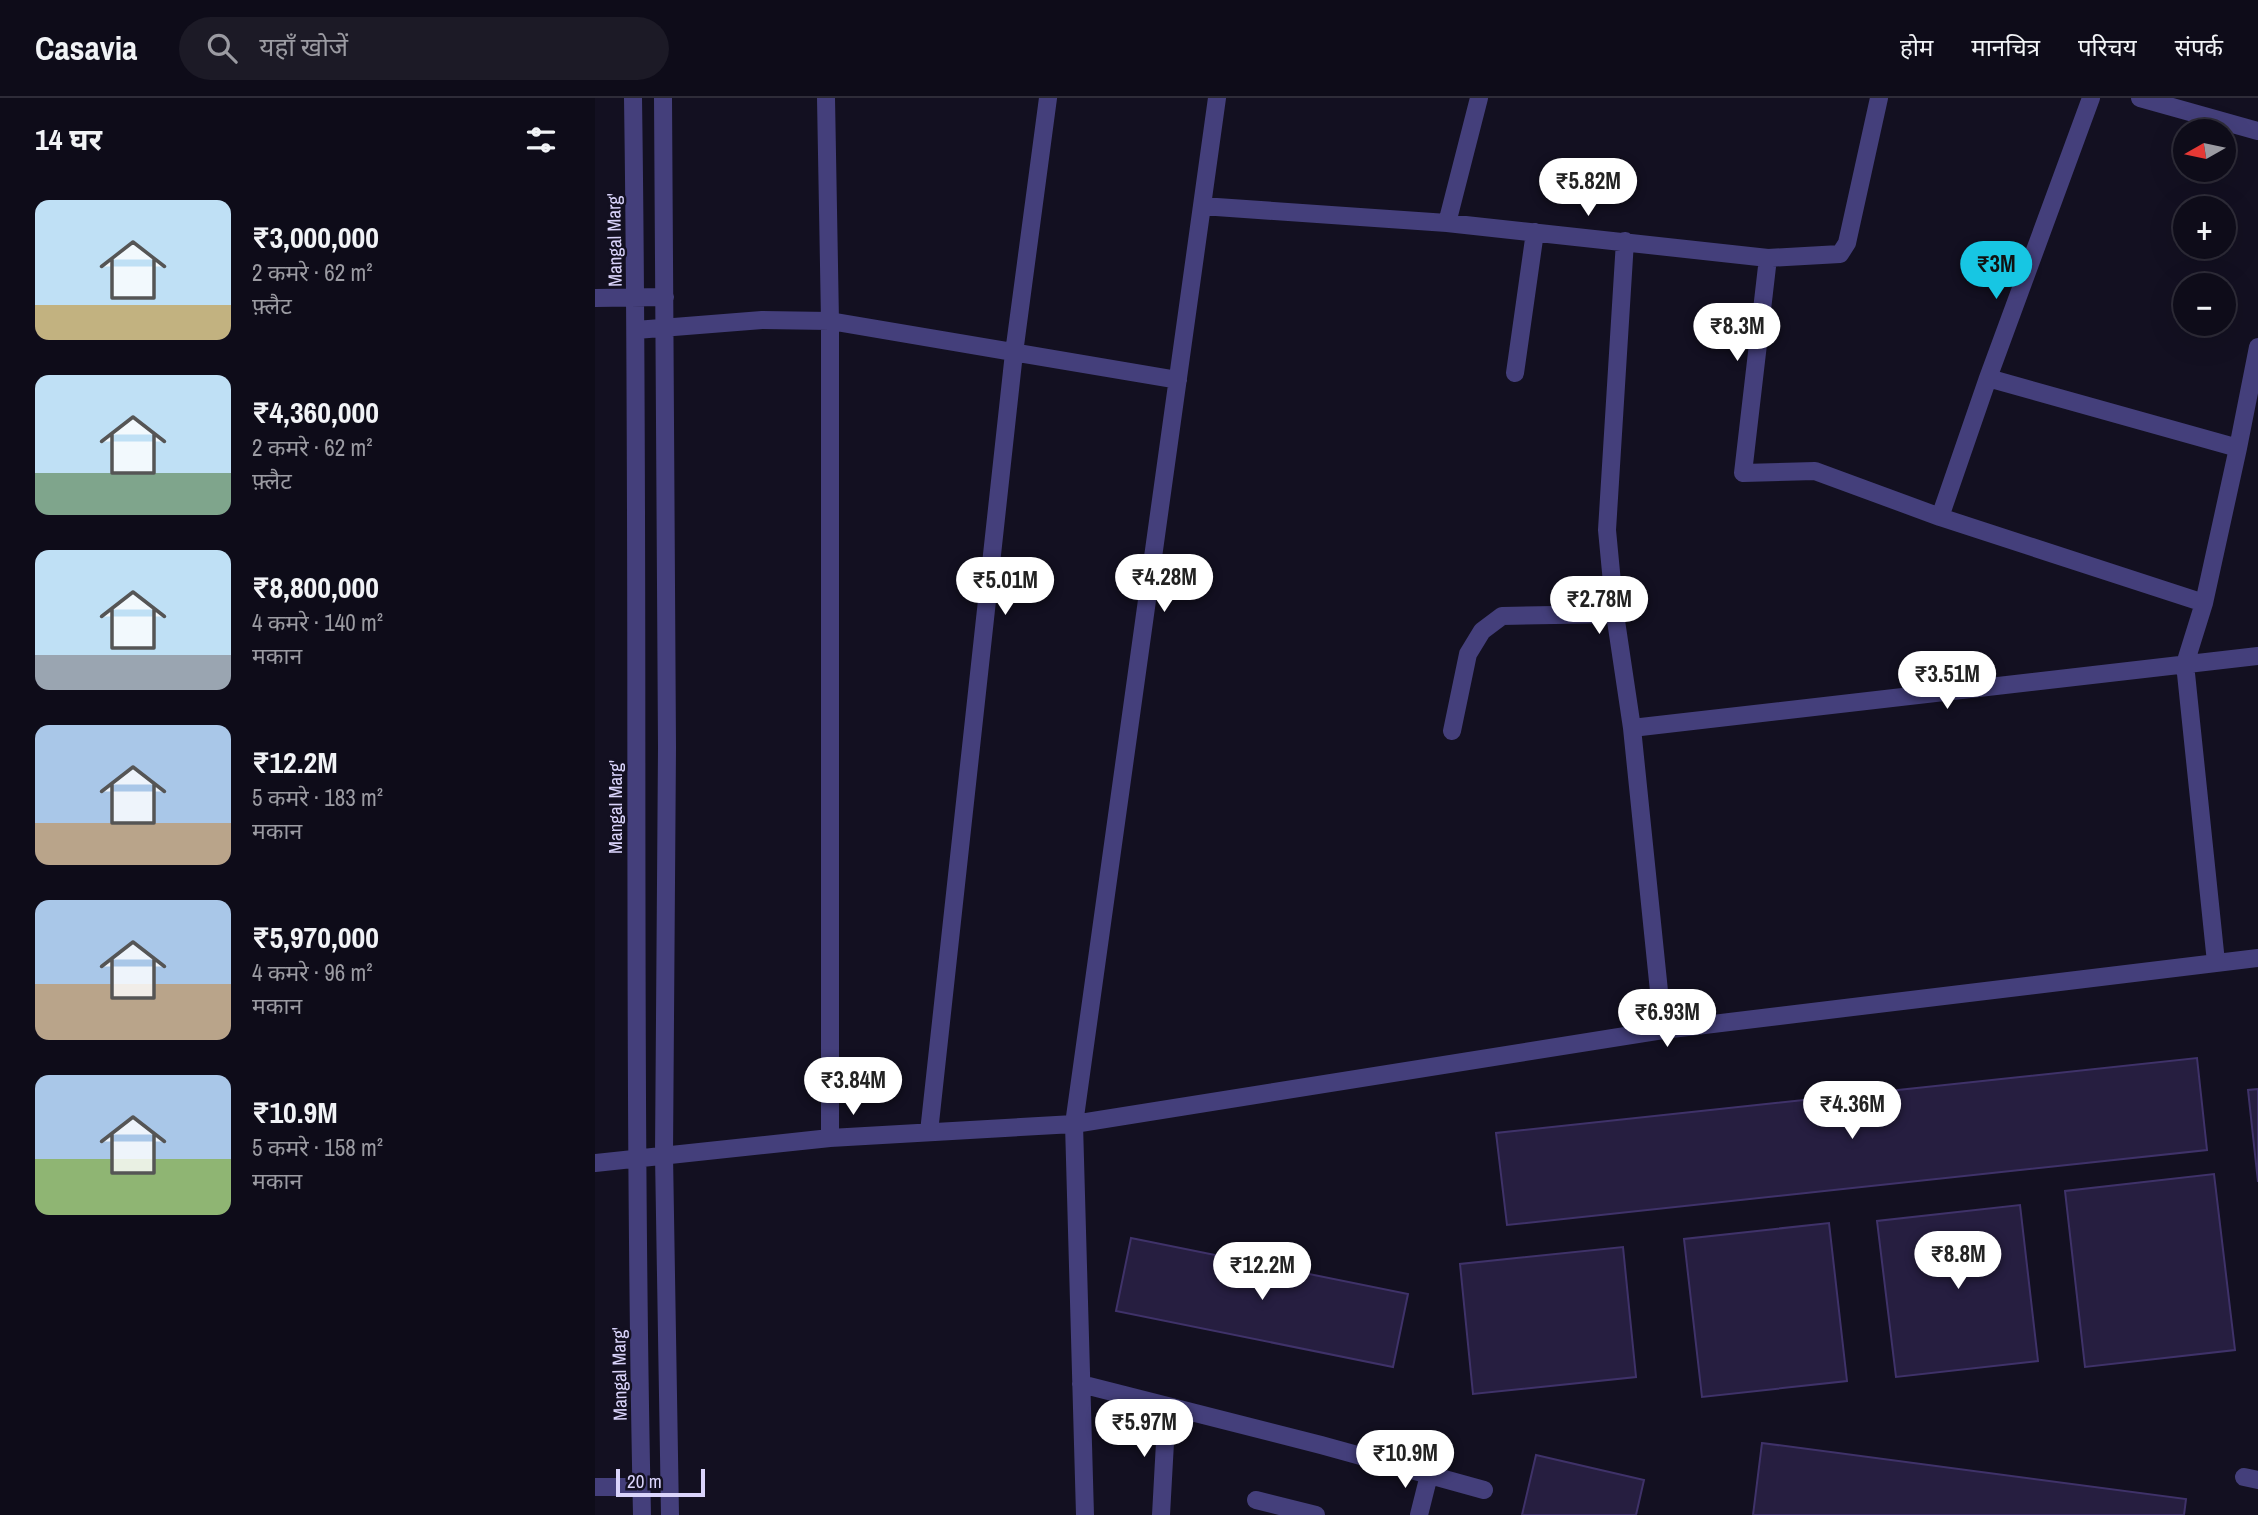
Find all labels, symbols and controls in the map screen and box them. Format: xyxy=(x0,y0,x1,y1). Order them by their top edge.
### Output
search box xyxy=(179,17,669,80)
text: Casavia xyxy=(35,26,137,70)
icon: search xyxy=(203,29,241,67)
text: यहाँ खोजें xyxy=(259,29,348,64)
text: होम xyxy=(1900,31,1933,63)
text: मानचित्र xyxy=(1971,31,2040,63)
text: परिचय xyxy=(2078,31,2137,63)
text: संपर्क xyxy=(2175,31,2223,63)
text: 14 घर xyxy=(35,119,102,159)
north arrow xyxy=(2173,119,2237,182)
map controls xyxy=(2173,119,2236,336)
icon: filters xyxy=(522,121,560,159)
pin: ₹5.82M xyxy=(1531,158,1645,218)
text: ₹5.82M xyxy=(1555,165,1621,196)
street label: Mangal Marg' xyxy=(600,193,628,287)
button: + xyxy=(2173,196,2236,259)
text: ₹3,000,000 xyxy=(252,217,379,257)
icon: home xyxy=(91,228,175,312)
pin: ₹3M xyxy=(1962,242,2030,301)
text: ₹3M xyxy=(1976,248,2016,279)
text: 2 कमरे · 62 m² xyxy=(252,257,373,288)
button: − xyxy=(2173,273,2236,336)
text: फ़्लैट xyxy=(252,290,292,321)
pin: ₹8.3M xyxy=(1688,303,1786,363)
text: ₹8.3M xyxy=(1709,310,1765,341)
text: ₹4,360,000 xyxy=(252,392,379,432)
icon: home xyxy=(91,403,175,487)
text: 2 कमरे · 62 m² xyxy=(252,432,373,463)
text: फ़्लैट xyxy=(252,465,292,496)
pin: ₹4.28M xyxy=(1107,554,1221,614)
pin: ₹5.01M xyxy=(948,558,1062,617)
text: ₹4.28M xyxy=(1131,561,1197,592)
text: ₹5.01M xyxy=(972,564,1038,595)
text: ₹8,800,000 xyxy=(252,567,379,607)
pin: ₹2.78M xyxy=(1542,576,1656,636)
icon: home xyxy=(91,578,175,662)
text: ₹2.78M xyxy=(1566,583,1632,614)
text: 4 कमरे · 140 m² xyxy=(252,607,383,638)
text: मकान xyxy=(252,640,302,671)
pin: ₹3.51M xyxy=(1890,652,2004,711)
text: ₹3.51M xyxy=(1914,658,1980,689)
text: ₹12.2M xyxy=(252,742,338,782)
icon: home xyxy=(91,753,175,837)
street label: Mangal Marg' xyxy=(602,760,628,854)
text: 5 कमरे · 183 m² xyxy=(252,782,383,813)
text: मकान xyxy=(252,815,302,846)
text: ₹5,970,000 xyxy=(252,917,379,957)
icon: home xyxy=(91,928,175,1012)
text: 4 कमरे · 96 m² xyxy=(252,957,373,988)
text: मकान xyxy=(252,990,302,1021)
pin: ₹6.93M xyxy=(1610,990,1724,1049)
text: ₹6.93M xyxy=(1634,996,1700,1027)
pin: ₹3.84M xyxy=(796,1058,910,1117)
text: ₹3.84M xyxy=(820,1064,886,1095)
pin: ₹4.36M xyxy=(1795,1082,1909,1141)
text: ₹4.36M xyxy=(1819,1088,1885,1119)
text: ₹10.9M xyxy=(252,1092,338,1132)
icon: home xyxy=(91,1103,175,1187)
text: 5 कमरे · 158 m² xyxy=(252,1132,383,1163)
text: मकान xyxy=(252,1165,302,1196)
pin: ₹8.8M xyxy=(1909,1232,2007,1291)
text: ₹8.8M xyxy=(1930,1238,1986,1269)
pin: ₹12.2M xyxy=(1205,1242,1319,1302)
text: ₹12.2M xyxy=(1229,1249,1295,1280)
street label: Mangal Marg' xyxy=(605,1327,633,1421)
pin: ₹5.97M xyxy=(1087,1400,1201,1459)
text: ₹5.97M xyxy=(1111,1406,1177,1437)
pin: ₹10.9M xyxy=(1348,1430,1462,1490)
text: ₹10.9M xyxy=(1372,1437,1438,1468)
scale bar xyxy=(616,1466,705,1498)
text: 20 m xyxy=(627,1468,662,1494)

